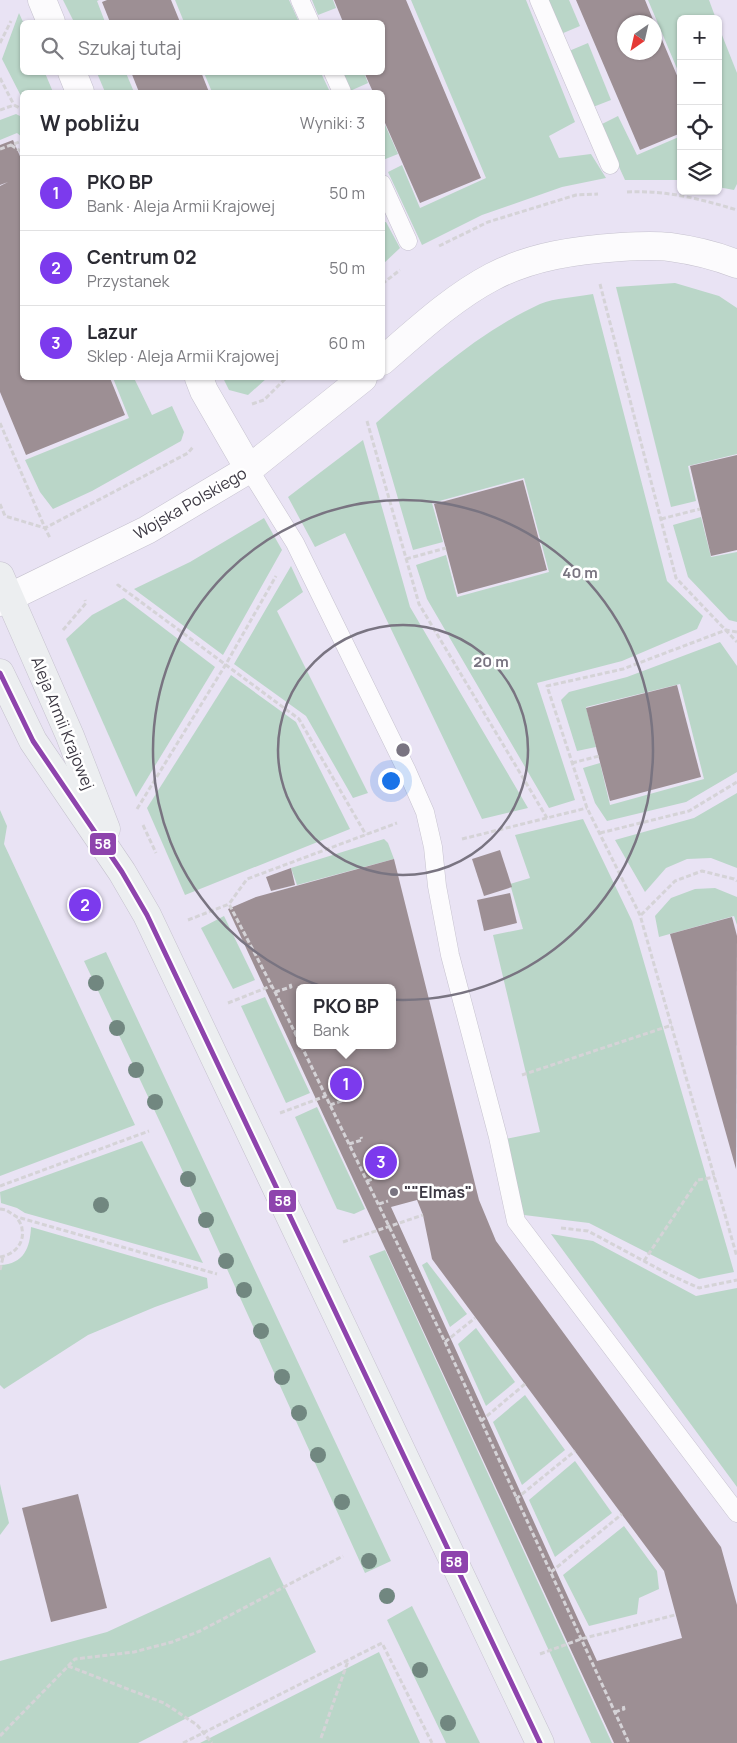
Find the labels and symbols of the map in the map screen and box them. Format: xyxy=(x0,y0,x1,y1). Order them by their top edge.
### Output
north arrow xyxy=(617,15,662,60)
street label: Wojska Polskiego xyxy=(129,462,251,544)
text: 40 m xyxy=(562,562,598,583)
text: 20 m xyxy=(473,651,509,672)
street label: Aleja Armii Krajowej xyxy=(26,653,100,793)
centre of rings xyxy=(394,741,412,759)
your location xyxy=(378,768,404,794)
line badge: 58 xyxy=(89,832,117,856)
text: 58 xyxy=(95,834,111,853)
pin: 2 xyxy=(69,886,101,924)
pin: 1 xyxy=(330,1065,362,1103)
pin: 3 xyxy=(365,1143,397,1181)
place label: ""Elmas" xyxy=(404,1181,472,1203)
marker: ""Elmas" xyxy=(388,1186,400,1198)
line badge: 58 xyxy=(268,1189,297,1213)
text: 58 xyxy=(275,1191,291,1210)
line badge: 58 xyxy=(440,1550,469,1574)
text: 58 xyxy=(446,1552,462,1571)

